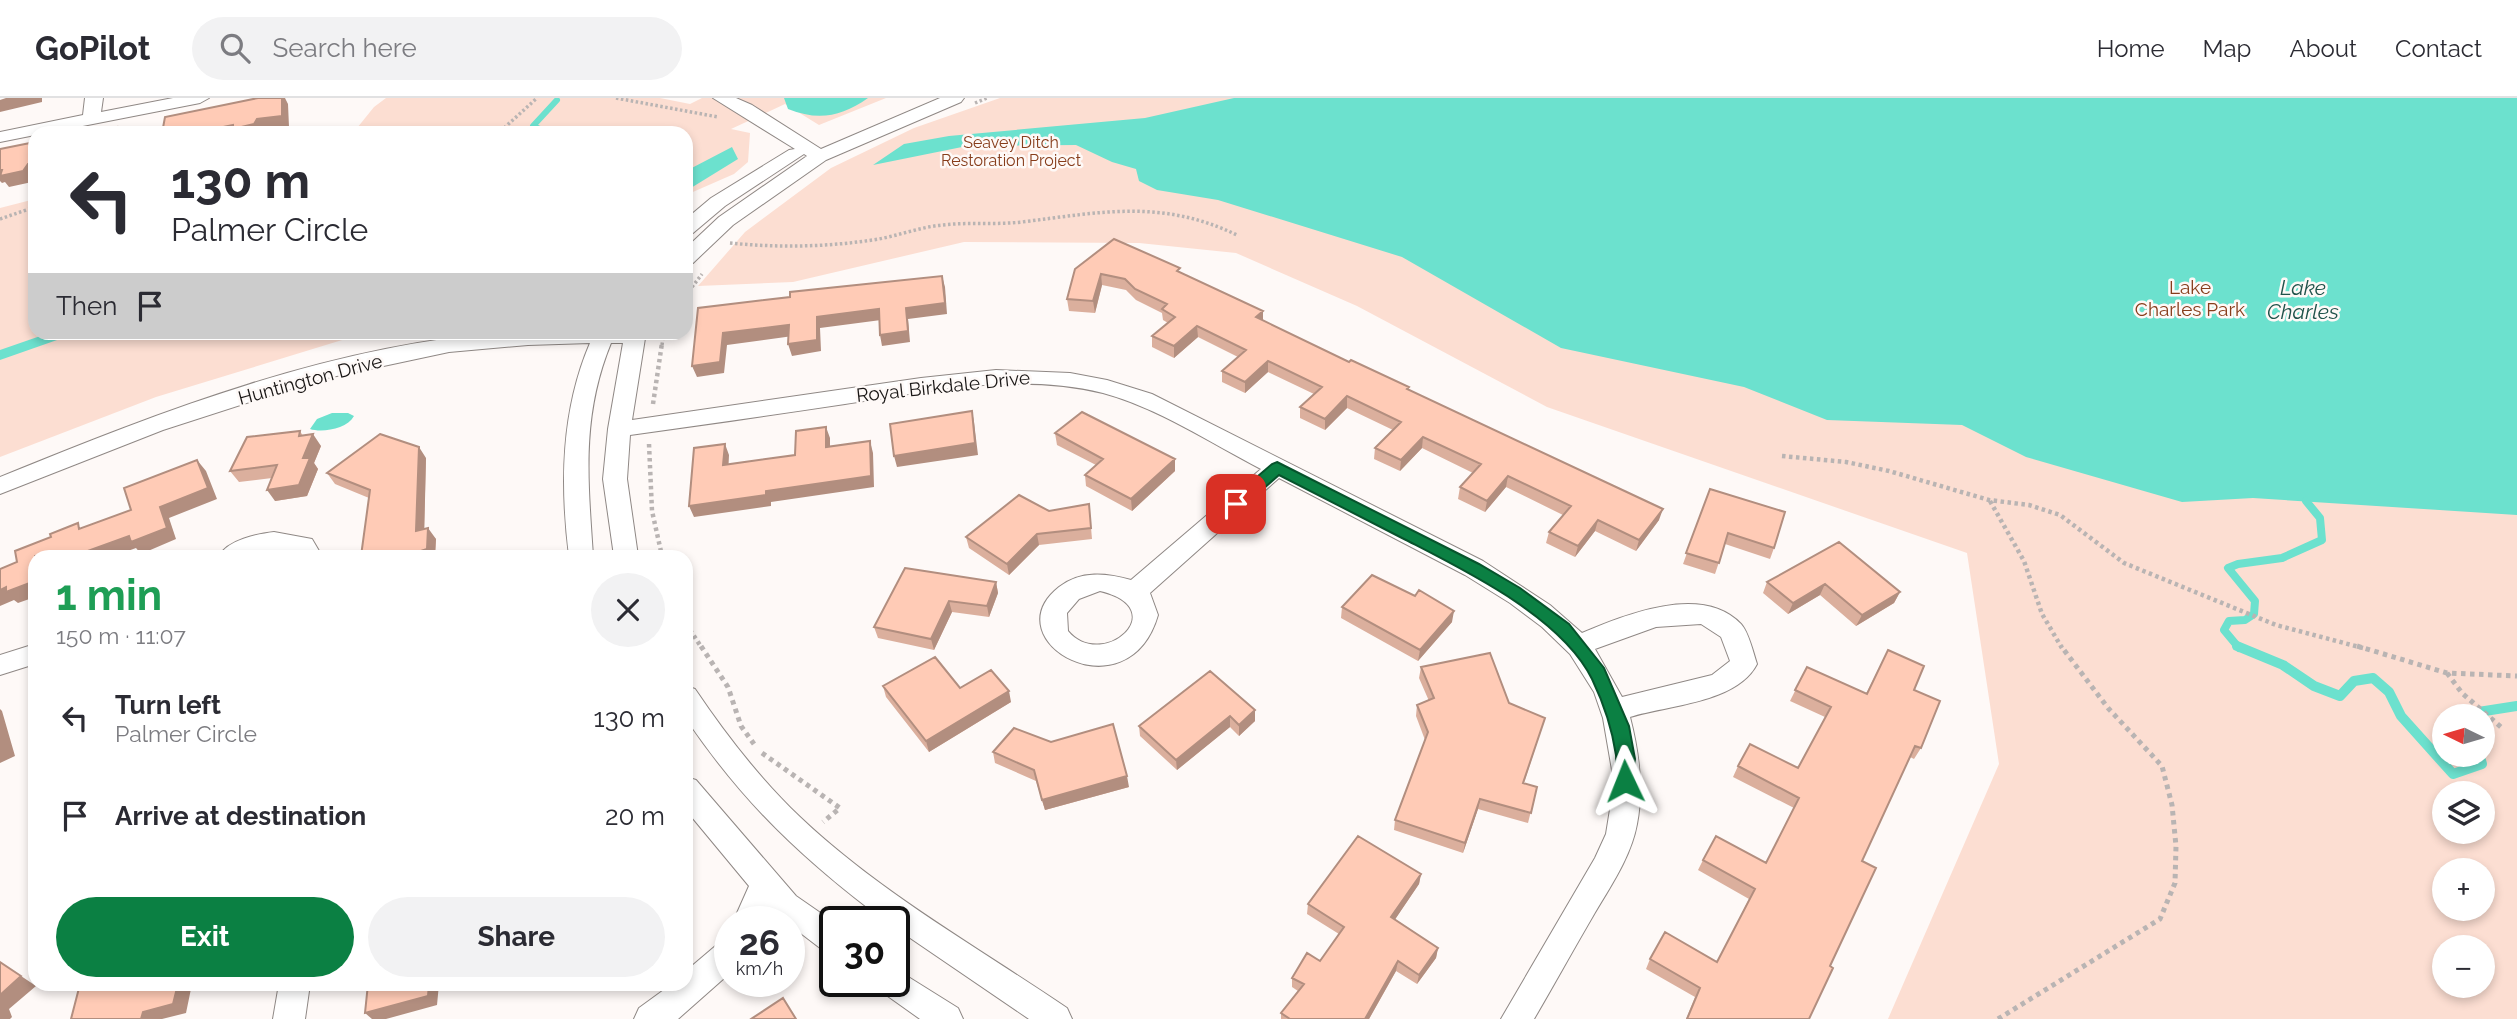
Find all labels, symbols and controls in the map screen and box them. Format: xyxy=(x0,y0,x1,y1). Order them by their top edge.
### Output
search box xyxy=(192,17,682,80)
text: GoPilot xyxy=(35,29,150,68)
icon: search xyxy=(216,29,254,67)
text: Search here xyxy=(272,33,417,63)
text: Home xyxy=(2097,34,2165,63)
text: Map xyxy=(2203,34,2251,63)
text: About xyxy=(2289,34,2357,63)
text: Contact xyxy=(2395,34,2482,63)
park label: Seavey Ditch Restoration Project xyxy=(941,133,1082,170)
text: 130 m xyxy=(171,152,310,209)
icon: left xyxy=(56,154,147,245)
text: Palmer Circle xyxy=(171,211,368,248)
water label: Lake Charles xyxy=(2267,275,2339,324)
park label: Lake Charles Park xyxy=(2135,276,2245,320)
icon: arrive xyxy=(131,287,169,325)
text: Then xyxy=(56,291,117,321)
street label: Huntington Drive xyxy=(235,349,385,409)
street label: Royal Birkdale Drive xyxy=(855,366,1031,406)
pin xyxy=(1206,474,1266,534)
icon: arrive xyxy=(1217,485,1255,523)
text: 1 min xyxy=(56,571,162,620)
button: close xyxy=(591,573,665,647)
text: 150 m · 11:07 xyxy=(56,622,186,649)
text: Turn left xyxy=(115,690,221,720)
icon: left xyxy=(56,699,94,737)
text: 130 m xyxy=(594,703,665,733)
north arrow xyxy=(2432,704,2496,766)
map controls xyxy=(2432,704,2495,998)
text: Palmer Circle xyxy=(115,720,257,747)
position arrow xyxy=(1588,744,1662,818)
button: layers xyxy=(2432,781,2495,844)
icon: arrive xyxy=(56,797,94,835)
text: Arrive at destination xyxy=(115,801,366,831)
text: 20 m xyxy=(605,801,665,831)
button: + xyxy=(2432,858,2495,921)
button: Exit xyxy=(56,897,354,977)
button: Share xyxy=(368,897,665,977)
speed limit sign: 30 xyxy=(819,906,910,997)
text: 26 xyxy=(739,922,780,963)
button: − xyxy=(2432,935,2495,998)
text: km/h xyxy=(736,958,783,979)

